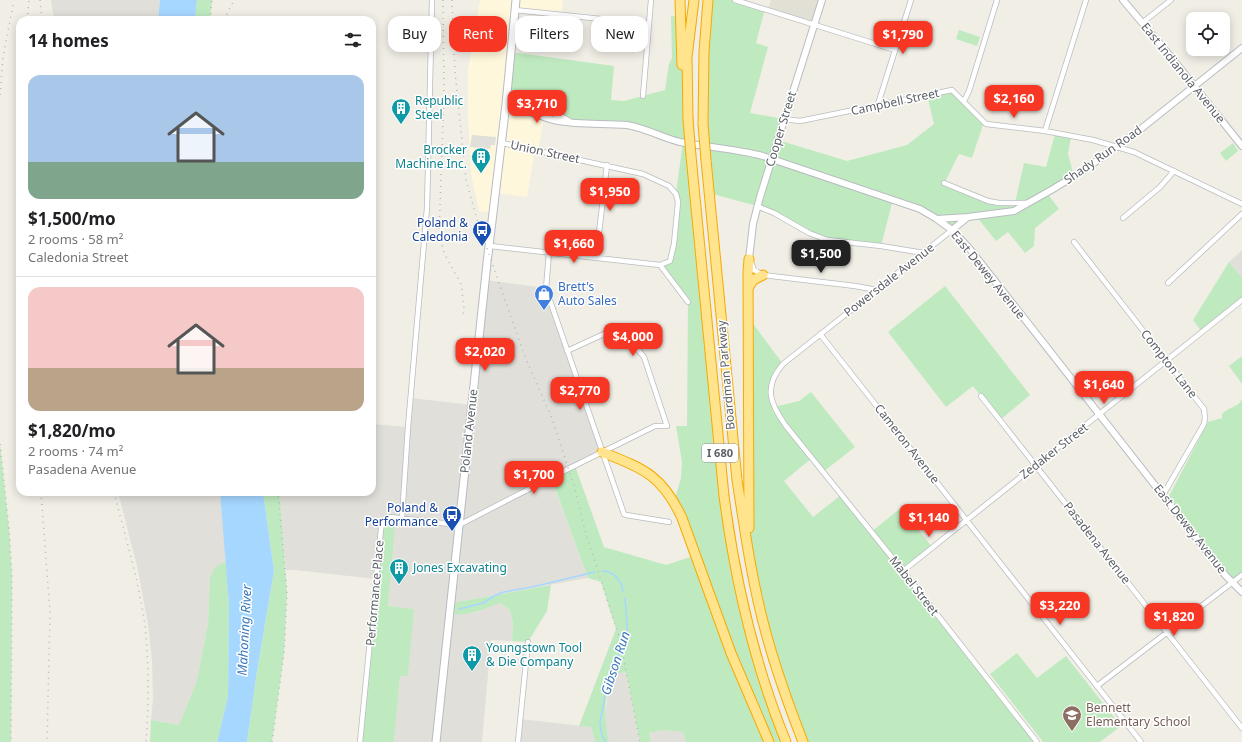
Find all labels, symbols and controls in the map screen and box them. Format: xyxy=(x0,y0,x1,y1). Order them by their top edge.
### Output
map controls xyxy=(1186,12,1230,56)
button: locate xyxy=(1186,12,1230,56)
chip: Buy xyxy=(388,16,441,52)
chip: Rent xyxy=(449,16,507,52)
chip: Filters xyxy=(515,16,583,52)
chip: New xyxy=(591,16,648,52)
street label: East Indianola Avenue xyxy=(1137,19,1229,127)
pin: $1,790 xyxy=(870,21,936,55)
text: $1,790 xyxy=(883,25,923,43)
text: 14 homes xyxy=(28,29,109,52)
icon: filters xyxy=(342,29,364,51)
street label: Campbell Street xyxy=(849,84,941,119)
pin: $2,160 xyxy=(981,85,1047,119)
street label: Cooper Street xyxy=(761,89,800,169)
text: $2,160 xyxy=(994,89,1034,107)
pin: $3,710 xyxy=(504,90,570,124)
place label: Republic Steel xyxy=(415,92,464,123)
text: $3,710 xyxy=(517,94,557,112)
building icon: Republic Steel xyxy=(390,97,412,125)
icon: home xyxy=(160,101,232,173)
street label: Shady Run Road xyxy=(1060,121,1145,188)
street label: Union Street xyxy=(509,136,582,167)
place label: Brocker Machine Inc. xyxy=(395,141,467,172)
building icon: Brocker Machine Inc. xyxy=(470,146,492,174)
pin: $1,950 xyxy=(577,178,643,212)
text: $1,950 xyxy=(590,182,630,200)
text: $1,500/mo xyxy=(28,207,116,230)
place label: Poland & Caledonia xyxy=(412,214,468,245)
bus stop icon: Poland & Caledonia xyxy=(471,219,493,247)
street label: East Dewey Avenue xyxy=(947,227,1030,323)
text: 2 rooms · 58 m² xyxy=(28,230,123,248)
pin: $1,660 xyxy=(541,230,607,264)
text: $1,660 xyxy=(554,234,594,252)
street label: Powersdale Avenue xyxy=(840,239,938,320)
pin: $1,500 xyxy=(788,240,854,274)
text: $1,500 xyxy=(801,244,841,262)
text: Caledonia Street xyxy=(28,248,128,266)
place label: Brett's Auto Sales xyxy=(558,278,617,309)
shop icon: Brett's Auto Sales xyxy=(533,283,555,311)
icon: home xyxy=(160,313,232,385)
street label: Boardman Parkway xyxy=(712,319,739,431)
pin: $4,000 xyxy=(600,323,666,357)
street label: Compton Lane xyxy=(1137,326,1202,402)
text: $4,000 xyxy=(613,327,653,345)
pin: $2,020 xyxy=(452,338,518,372)
text: $2,020 xyxy=(465,342,505,360)
pin: $1,640 xyxy=(1071,371,1137,405)
text: $1,640 xyxy=(1084,375,1124,393)
pin: $2,770 xyxy=(547,377,613,411)
text: $2,770 xyxy=(560,381,600,399)
street label: Poland Avenue xyxy=(456,388,481,474)
street label: Cameron Avenue xyxy=(871,400,944,487)
street label: Zedaker Street xyxy=(1016,418,1092,483)
text: $1,820/mo xyxy=(28,419,116,442)
text: 2 rooms · 74 m² xyxy=(28,442,123,460)
road number: I 680 xyxy=(702,444,738,462)
text: Pasadena Avenue xyxy=(28,460,136,478)
pin: $1,700 xyxy=(501,461,567,495)
text: $1,700 xyxy=(514,465,554,483)
street label: East Dewey Avenue xyxy=(1150,480,1231,577)
street label: Pasadena Avenue xyxy=(1060,498,1135,588)
place label: Poland & Performance xyxy=(365,499,438,530)
bus stop icon: Poland & Performance xyxy=(441,504,463,532)
pin: $1,140 xyxy=(896,504,962,538)
text: $1,140 xyxy=(909,508,949,526)
street label: Performance Place xyxy=(361,539,388,646)
street label: Mabel Street xyxy=(886,552,944,620)
building icon: Jones Excavating xyxy=(388,557,410,585)
place label: Jones Excavating xyxy=(412,559,507,576)
water label: Mahoning River xyxy=(233,583,255,676)
pin: $3,220 xyxy=(1027,592,1093,626)
text: $3,220 xyxy=(1040,596,1080,614)
pin: $1,820 xyxy=(1141,603,1207,637)
text: $1,820 xyxy=(1154,607,1194,625)
water label: Gibson Run xyxy=(596,629,634,697)
place label: Youngstown Tool & Die Company xyxy=(486,639,582,670)
building icon: Youngstown Tool & Die Company xyxy=(461,644,483,672)
place label: Bennett Elementary School xyxy=(1086,699,1191,730)
school or university icon: Bennett Elementary School xyxy=(1061,704,1083,732)

